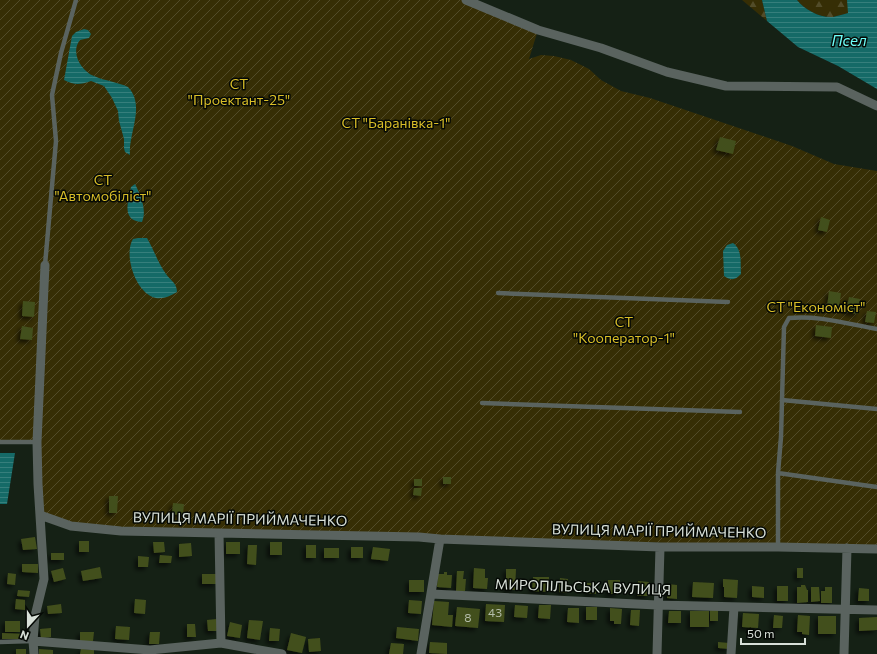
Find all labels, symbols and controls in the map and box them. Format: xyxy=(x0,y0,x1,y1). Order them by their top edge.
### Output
water label: Псел xyxy=(831,31,867,49)
park label: СТ "Проектант-25" xyxy=(188,75,290,108)
park label: СТ "Баранівка-1" xyxy=(342,114,450,131)
park label: СТ "Автомобіліст" xyxy=(54,171,152,204)
park label: СТ "Економіст" xyxy=(767,298,865,315)
park label: СТ "Кооператор-1" xyxy=(573,313,675,346)
street label: ВУЛИЦЯ МАРІЇ ПРИЙМАЧЕНКО xyxy=(133,508,347,529)
street label: ВУЛИЦЯ МАРІЇ ПРИЙМАЧЕНКО xyxy=(552,520,766,541)
street label: МИРОПІЛЬСЬКА ВУЛИЦЯ xyxy=(495,575,671,598)
house number: 43 xyxy=(488,605,502,619)
north arrow xyxy=(8,606,48,646)
house number: 8 xyxy=(464,610,472,624)
scale bar xyxy=(741,620,805,646)
text: 50 m xyxy=(747,626,775,640)
text: N xyxy=(18,628,30,643)

